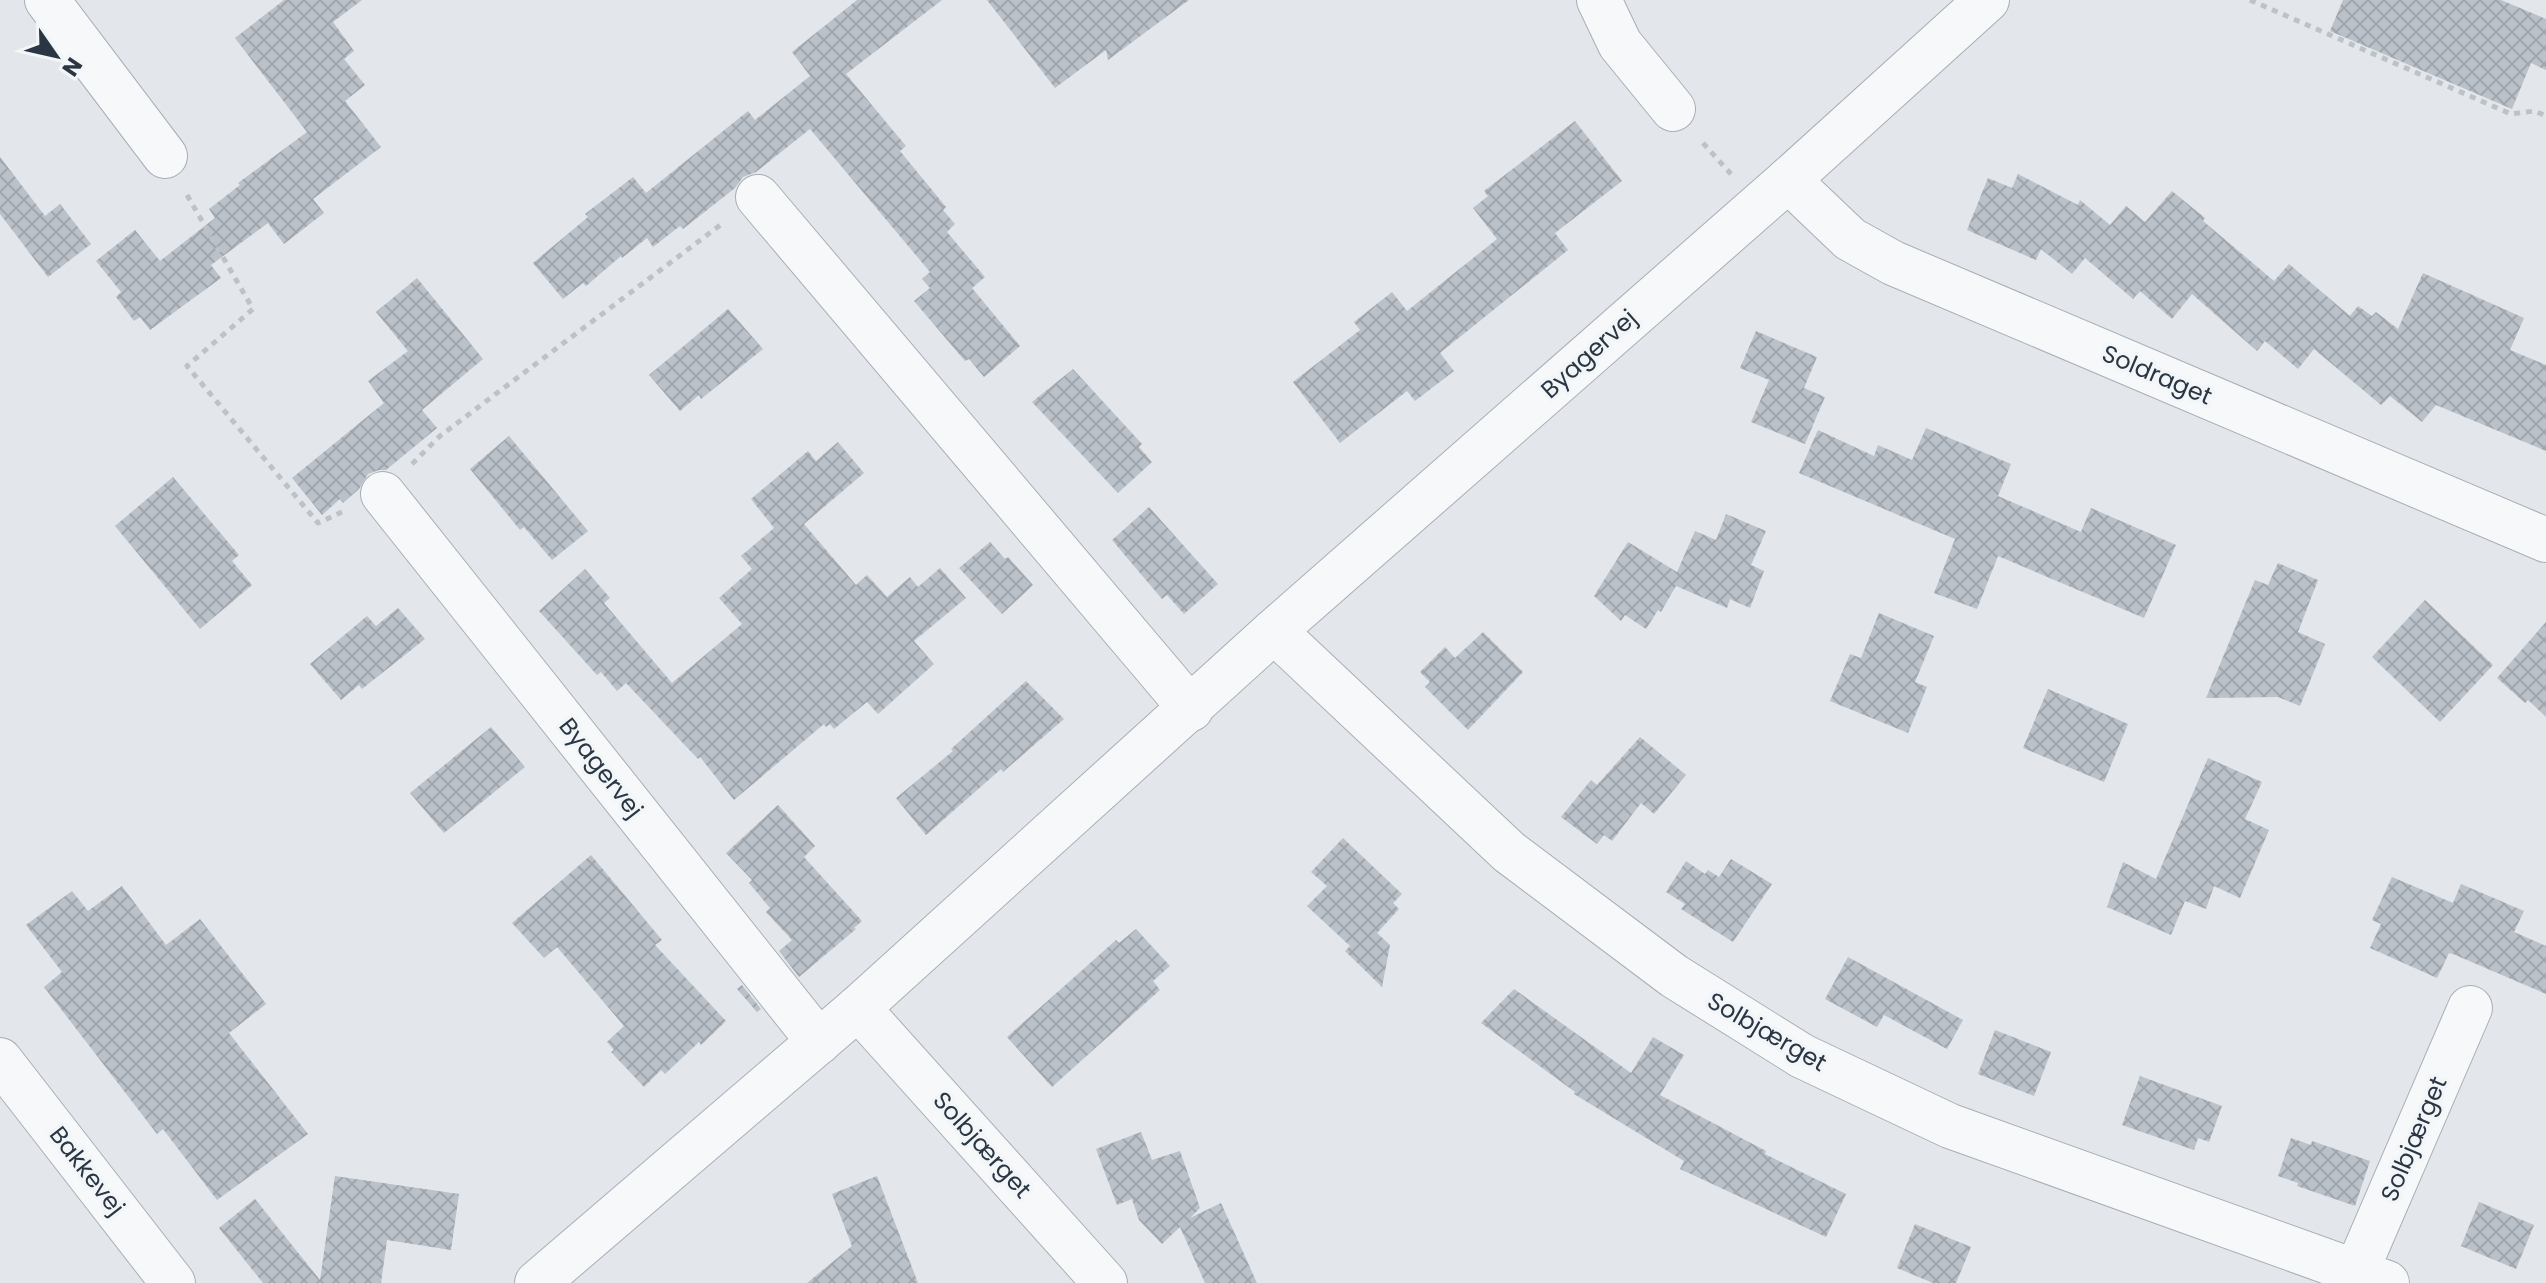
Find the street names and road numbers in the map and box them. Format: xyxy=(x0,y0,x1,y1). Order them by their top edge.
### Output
street label: Byagervej xyxy=(1533,302,1644,406)
street label: Soldraget xyxy=(2097,337,2217,413)
street label: Byagervej xyxy=(552,711,651,825)
street label: Solbjærget xyxy=(1702,984,1833,1079)
street label: Solbjærget xyxy=(2372,1071,2455,1206)
street label: Solbjærget xyxy=(926,1084,1039,1205)
street label: Bakkevej xyxy=(42,1119,133,1222)

